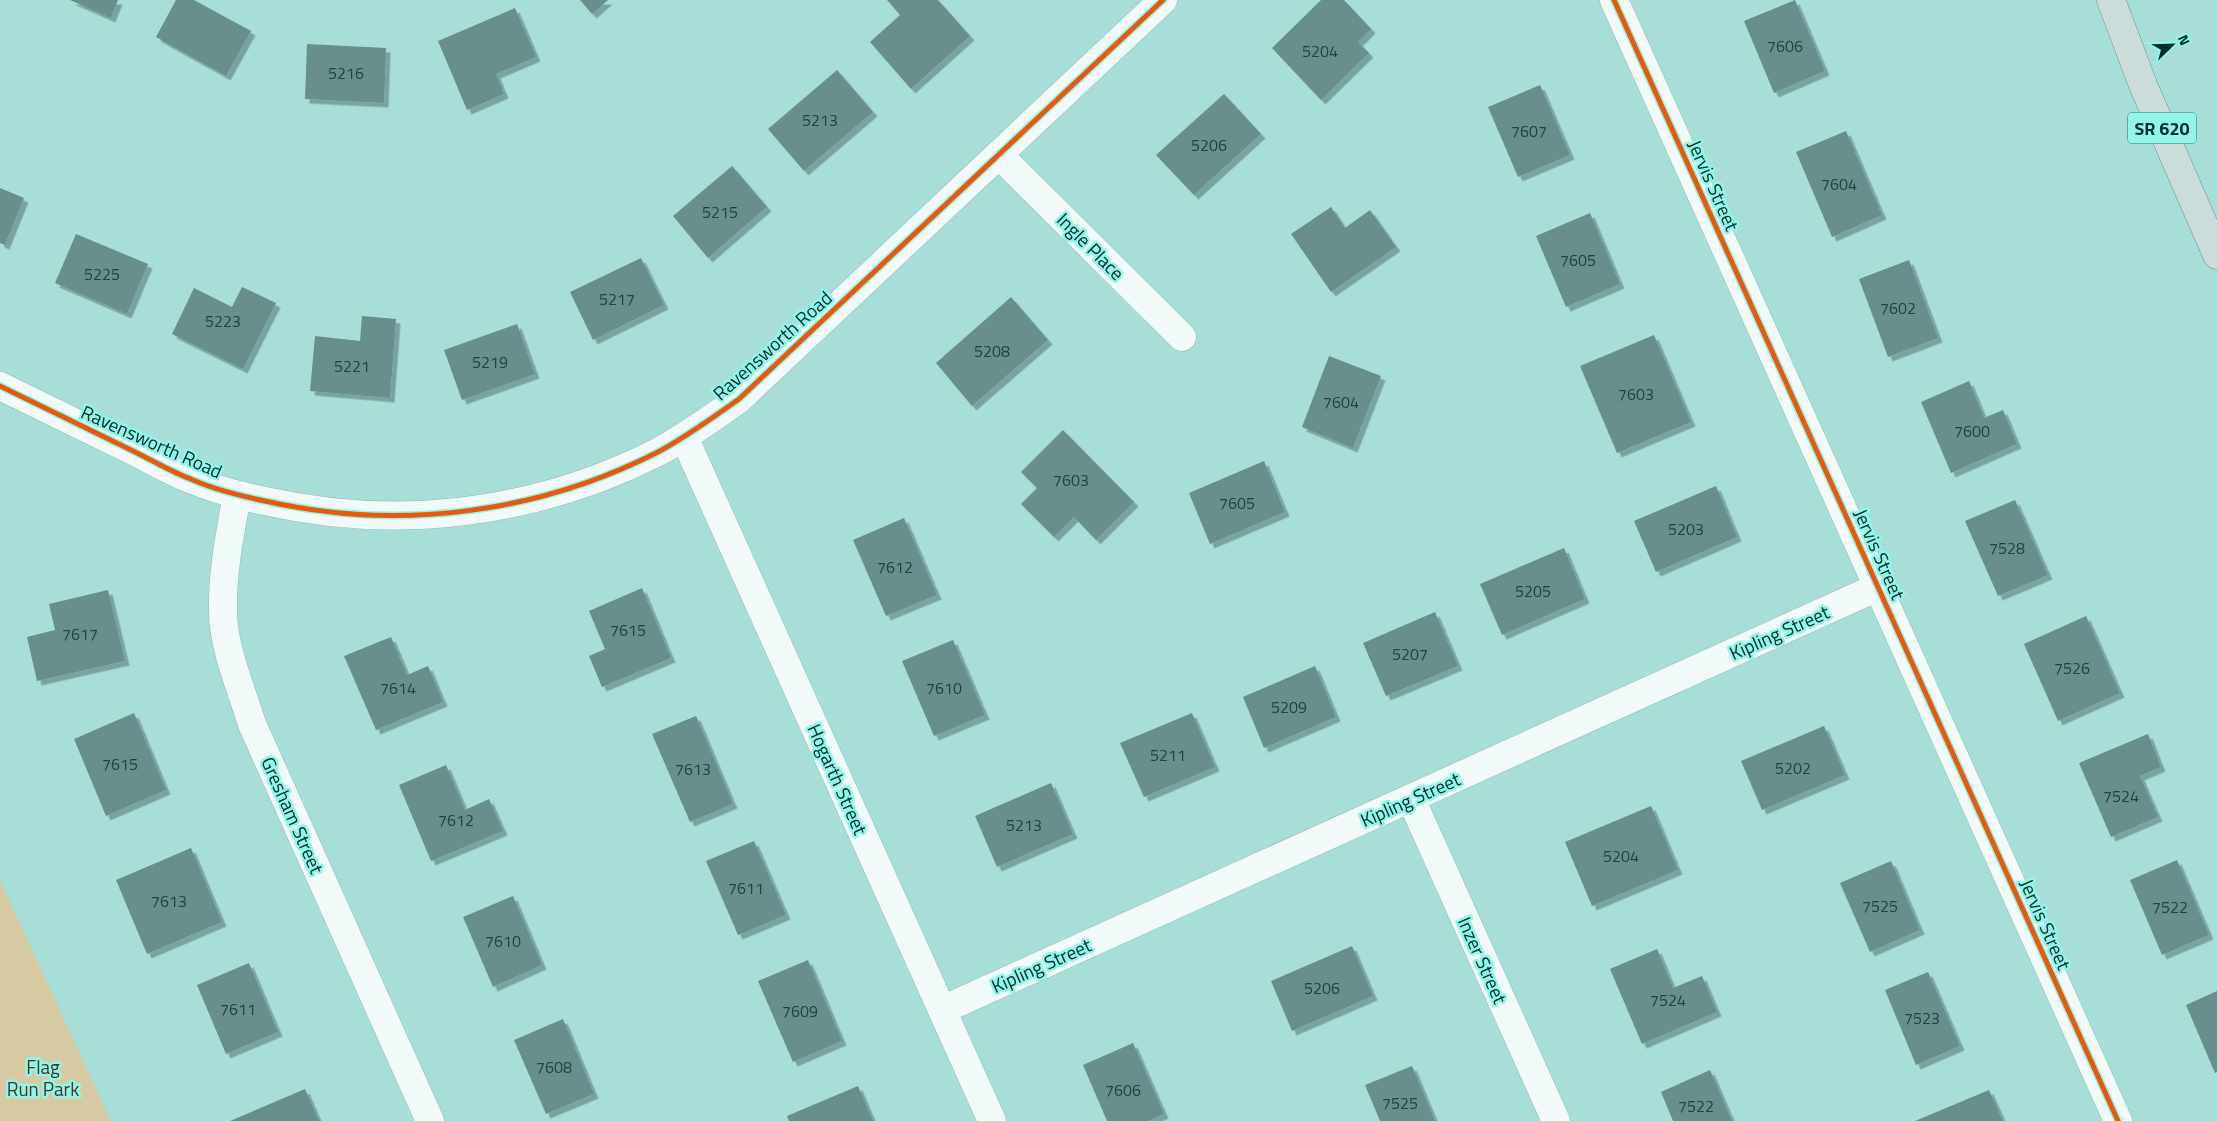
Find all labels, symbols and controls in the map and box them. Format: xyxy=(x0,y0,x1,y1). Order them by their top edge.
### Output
north arrow xyxy=(2147,20,2197,70)
text: N xyxy=(2173,31,2196,48)
house number: 7606 xyxy=(1767,34,1803,58)
house number: 5204 xyxy=(1302,39,1338,63)
house number: 5216 xyxy=(328,61,364,85)
house number: 5213 xyxy=(802,108,838,132)
road number: SR 620 xyxy=(2128,112,2196,144)
house number: 7607 xyxy=(1511,119,1547,143)
house number: 5206 xyxy=(1191,133,1227,157)
street label: Jervis Street xyxy=(1681,135,1747,235)
house number: 7604 xyxy=(1821,172,1857,196)
house number: 5215 xyxy=(702,200,738,224)
street label: Ingle Place xyxy=(1050,205,1132,287)
house number: 7605 xyxy=(1560,248,1596,272)
house number: 5225 xyxy=(84,262,120,286)
street label: Ravensworth Road xyxy=(706,283,838,407)
house number: 5217 xyxy=(599,287,635,311)
house number: 7602 xyxy=(1880,296,1916,320)
house number: 5223 xyxy=(205,309,241,333)
house number: 5208 xyxy=(974,339,1010,363)
house number: 5219 xyxy=(472,350,508,374)
house number: 5221 xyxy=(334,354,370,378)
house number: 7603 xyxy=(1618,382,1654,406)
house number: 7604 xyxy=(1323,390,1359,414)
street label: Ravensworth Road xyxy=(77,397,227,485)
house number: 7600 xyxy=(1954,419,1990,443)
house number: 7603 xyxy=(1053,468,1089,492)
house number: 7605 xyxy=(1219,491,1255,515)
street label: Jervis Street xyxy=(1847,504,1913,604)
house number: 5203 xyxy=(1668,517,1704,541)
house number: 7528 xyxy=(1989,536,2025,560)
house number: 7612 xyxy=(877,555,913,579)
house number: 5205 xyxy=(1515,579,1551,603)
street label: Kipling Street xyxy=(1724,597,1834,667)
house number: 7615 xyxy=(610,618,646,642)
house number: 7617 xyxy=(62,622,98,646)
house number: 5207 xyxy=(1392,642,1428,666)
house number: 7526 xyxy=(2054,656,2090,680)
house number: 7614 xyxy=(380,676,416,700)
house number: 7610 xyxy=(926,676,962,700)
house number: 5209 xyxy=(1271,695,1307,719)
street label: Hogarth Street xyxy=(801,719,876,839)
house number: 5211 xyxy=(1150,743,1186,767)
house number: 7615 xyxy=(102,752,138,776)
street label: Gresham Street xyxy=(254,752,332,878)
house number: 5202 xyxy=(1775,756,1811,780)
house number: 7613 xyxy=(675,757,711,781)
street label: Kipling Street xyxy=(1355,764,1465,834)
house number: 7524 xyxy=(2103,784,2139,808)
house number: 7612 xyxy=(438,808,474,832)
house number: 5213 xyxy=(1006,813,1042,837)
house number: 5204 xyxy=(1603,844,1639,868)
street label: Jervis Street xyxy=(2013,874,2079,974)
house number: 7611 xyxy=(728,876,764,900)
house number: 7613 xyxy=(151,889,187,913)
house number: 7525 xyxy=(1862,894,1898,918)
house number: 7522 xyxy=(2152,895,2188,919)
street label: Inzer Street xyxy=(1451,912,1515,1009)
house number: 7610 xyxy=(485,929,521,953)
street label: Kipling Street xyxy=(986,930,1096,1000)
house number: 5206 xyxy=(1304,976,1340,1000)
house number: 7524 xyxy=(1650,988,1686,1012)
house number: 7611 xyxy=(220,997,256,1021)
house number: 7609 xyxy=(782,999,818,1023)
house number: 7523 xyxy=(1904,1006,1940,1030)
park label: Flag Run Park xyxy=(7,1052,79,1103)
house number: 7608 xyxy=(536,1055,572,1079)
house number: 7606 xyxy=(1105,1078,1141,1102)
house number: 7525 xyxy=(1382,1091,1418,1115)
house number: 7522 xyxy=(1678,1094,1714,1118)

